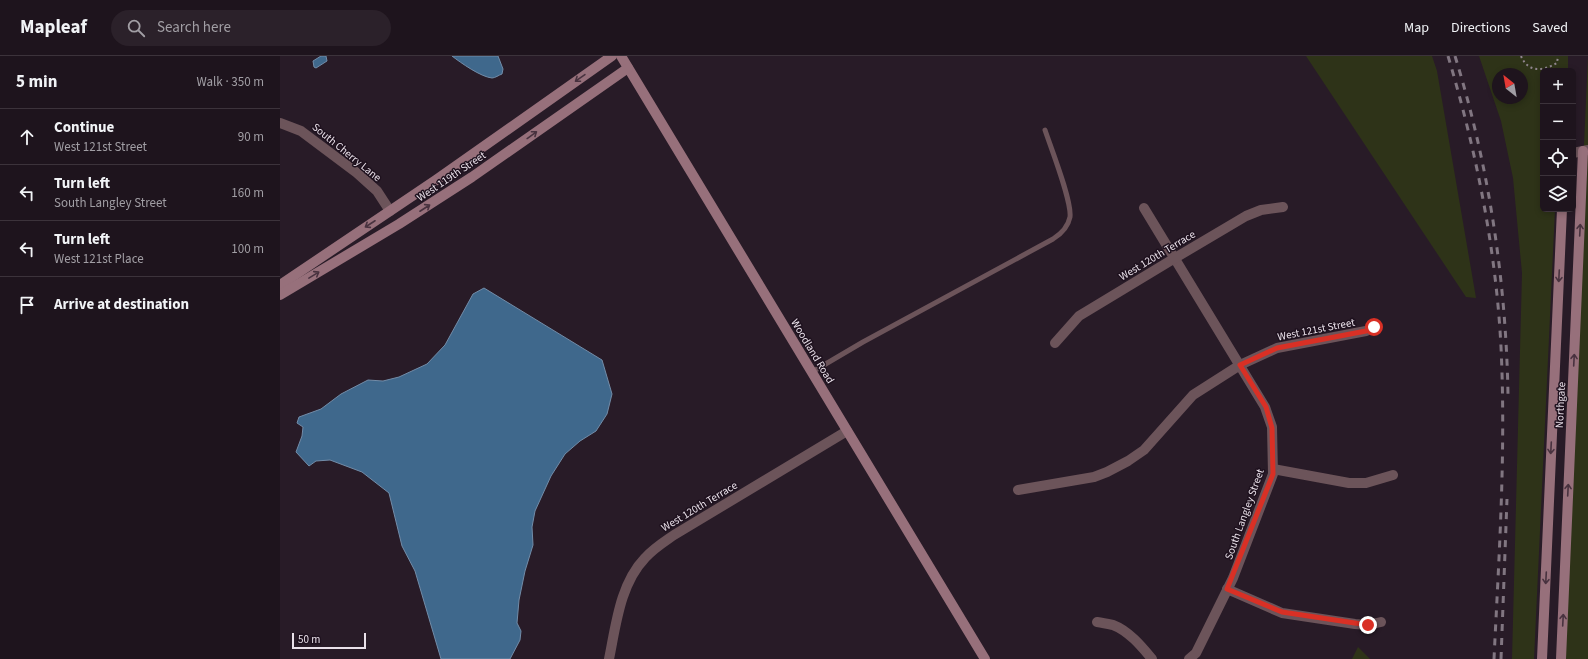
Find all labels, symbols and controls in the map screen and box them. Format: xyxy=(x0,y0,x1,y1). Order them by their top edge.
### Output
search box xyxy=(111,10,391,46)
text: Mapleaf xyxy=(20,14,87,41)
icon: search xyxy=(125,17,147,39)
text: Search here xyxy=(157,17,231,38)
text: Map xyxy=(1404,18,1429,38)
text: Directions xyxy=(1451,18,1510,38)
text: Saved xyxy=(1532,18,1568,38)
north arrow xyxy=(1492,68,1528,104)
map controls xyxy=(1540,68,1576,212)
button: + xyxy=(1540,68,1576,104)
text: 5 min xyxy=(16,70,57,94)
text: Walk · 350 m xyxy=(196,73,264,91)
one-way arrow xyxy=(575,74,586,83)
button: − xyxy=(1540,104,1576,140)
text: Continue xyxy=(54,117,114,138)
street label: South Cherry Lane xyxy=(309,120,385,185)
icon: ahead xyxy=(16,126,38,148)
text: 90 m xyxy=(238,128,264,146)
one-way arrow xyxy=(526,131,537,139)
text: West 121st Street xyxy=(54,138,147,156)
button: locate xyxy=(1540,140,1576,176)
street label: West 119th Street xyxy=(414,148,489,205)
text: Turn left xyxy=(54,173,110,194)
button: layers xyxy=(1540,176,1576,212)
icon: left xyxy=(16,182,38,204)
text: 160 m xyxy=(231,184,264,202)
text: South Langley Street xyxy=(54,194,167,212)
one-way arrow xyxy=(419,204,430,212)
one-way arrow xyxy=(365,220,376,228)
one-way arrow xyxy=(1576,224,1583,237)
street label: West 120th Terrace xyxy=(1116,226,1199,284)
text: Turn left xyxy=(54,229,110,250)
icon: left xyxy=(16,238,38,260)
text: 100 m xyxy=(231,240,264,258)
text: West 121st Place xyxy=(54,250,144,268)
one-way arrow xyxy=(1555,269,1563,282)
one-way arrow xyxy=(307,271,319,279)
icon: arrive xyxy=(16,294,38,316)
text: Arrive at destination xyxy=(54,294,189,315)
street label: West 121st Street xyxy=(1276,315,1356,344)
street label: Woodland Road xyxy=(787,316,838,386)
route start xyxy=(1365,318,1383,336)
one-way arrow xyxy=(1570,354,1578,367)
street label: Northgate xyxy=(1552,381,1569,429)
one-way arrow xyxy=(1548,441,1555,454)
street label: South Langley Street xyxy=(1221,467,1268,562)
street label: West 120th Terrace xyxy=(658,477,741,535)
one-way arrow xyxy=(1565,484,1572,497)
one-way arrow xyxy=(1542,571,1549,584)
one-way arrow xyxy=(1559,614,1566,627)
route end xyxy=(1359,616,1377,634)
scale bar xyxy=(292,631,366,650)
text: 50 m xyxy=(298,632,320,647)

